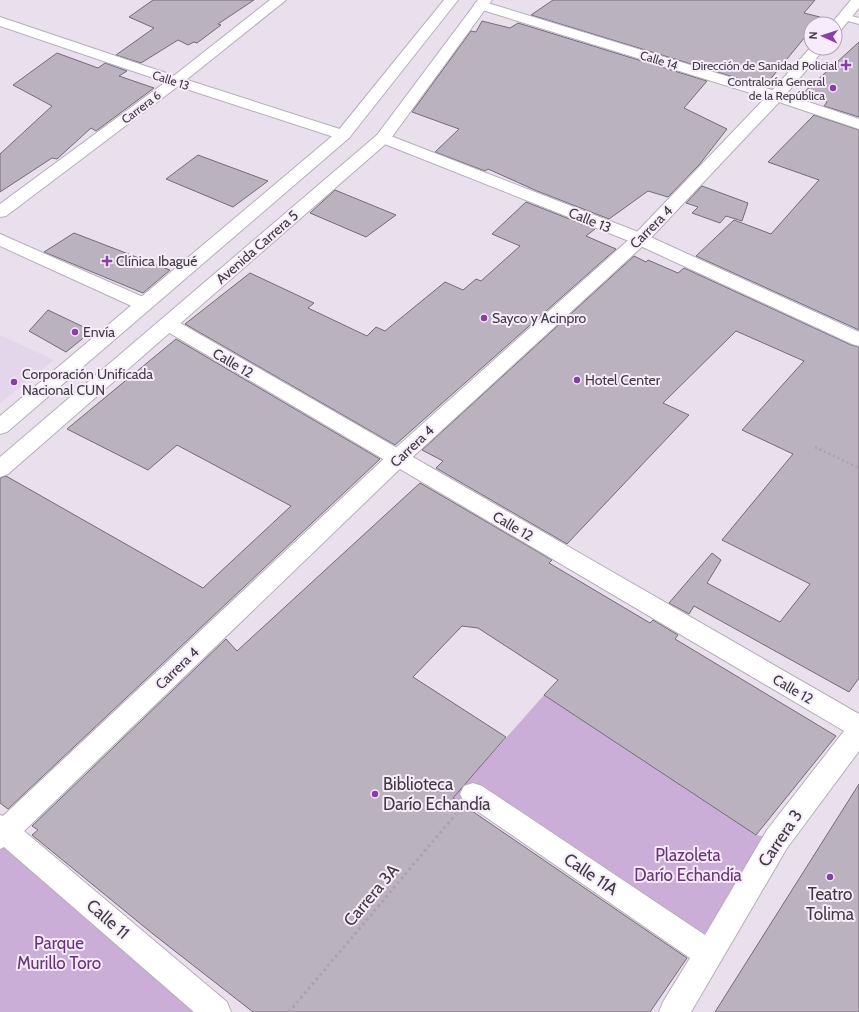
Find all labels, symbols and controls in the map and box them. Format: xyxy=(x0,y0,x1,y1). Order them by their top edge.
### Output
north arrow xyxy=(803,16,843,56)
text: N xyxy=(806,31,820,40)
street label: Calle 14 xyxy=(638,47,680,73)
place label: Dirección de Sanidad Policial xyxy=(692,58,837,73)
marker: Dirección de Sanidad Policial xyxy=(840,59,852,71)
street label: Calle 13 xyxy=(151,67,191,93)
place label: Contraloría General de la República xyxy=(728,74,825,103)
marker: Contraloría General de la República xyxy=(828,83,838,93)
street label: Carrera 6 xyxy=(118,87,164,127)
street label: Carrera 4 xyxy=(626,202,676,252)
street label: Calle 13 xyxy=(566,203,614,237)
street label: Avenida Carrera 5 xyxy=(212,206,302,288)
place label: Clínica Ibagué xyxy=(116,252,197,270)
marker: Clínica Ibagué xyxy=(101,255,113,267)
place label: Sayco y Acinpro xyxy=(492,309,587,327)
marker: Sayco y Acinpro xyxy=(479,313,489,323)
place label: Envía xyxy=(83,323,115,341)
marker: Envía xyxy=(70,327,80,337)
street label: Calle 12 xyxy=(209,344,257,382)
place label: Corporación Unificada Nacional CUN xyxy=(22,365,153,399)
place label: Hotel Center xyxy=(585,371,661,389)
marker: Hotel Center xyxy=(572,375,582,385)
marker: Corporación Unificada Nacional CUN xyxy=(9,377,19,387)
street label: Carrera 4 xyxy=(386,421,438,471)
street label: Calle 12 xyxy=(489,507,537,545)
street label: Carrera 4 xyxy=(152,643,202,693)
street label: Calle 12 xyxy=(769,670,817,708)
place label: Biblioteca Darío Echandía xyxy=(383,774,491,814)
marker: Biblioteca Darío Echandía xyxy=(370,789,380,799)
street label: Carrera 3 xyxy=(754,806,806,870)
park label: Plazoleta Darío Echandía xyxy=(634,845,743,885)
street label: Calle 11A xyxy=(560,849,622,900)
street label: Carrera 3A xyxy=(339,860,403,930)
marker: Teatro Tolima xyxy=(825,872,835,882)
place label: Teatro Tolima xyxy=(806,884,855,924)
street label: Calle 11 xyxy=(83,895,133,943)
park label: Parque Murillo Toro xyxy=(17,933,101,973)

